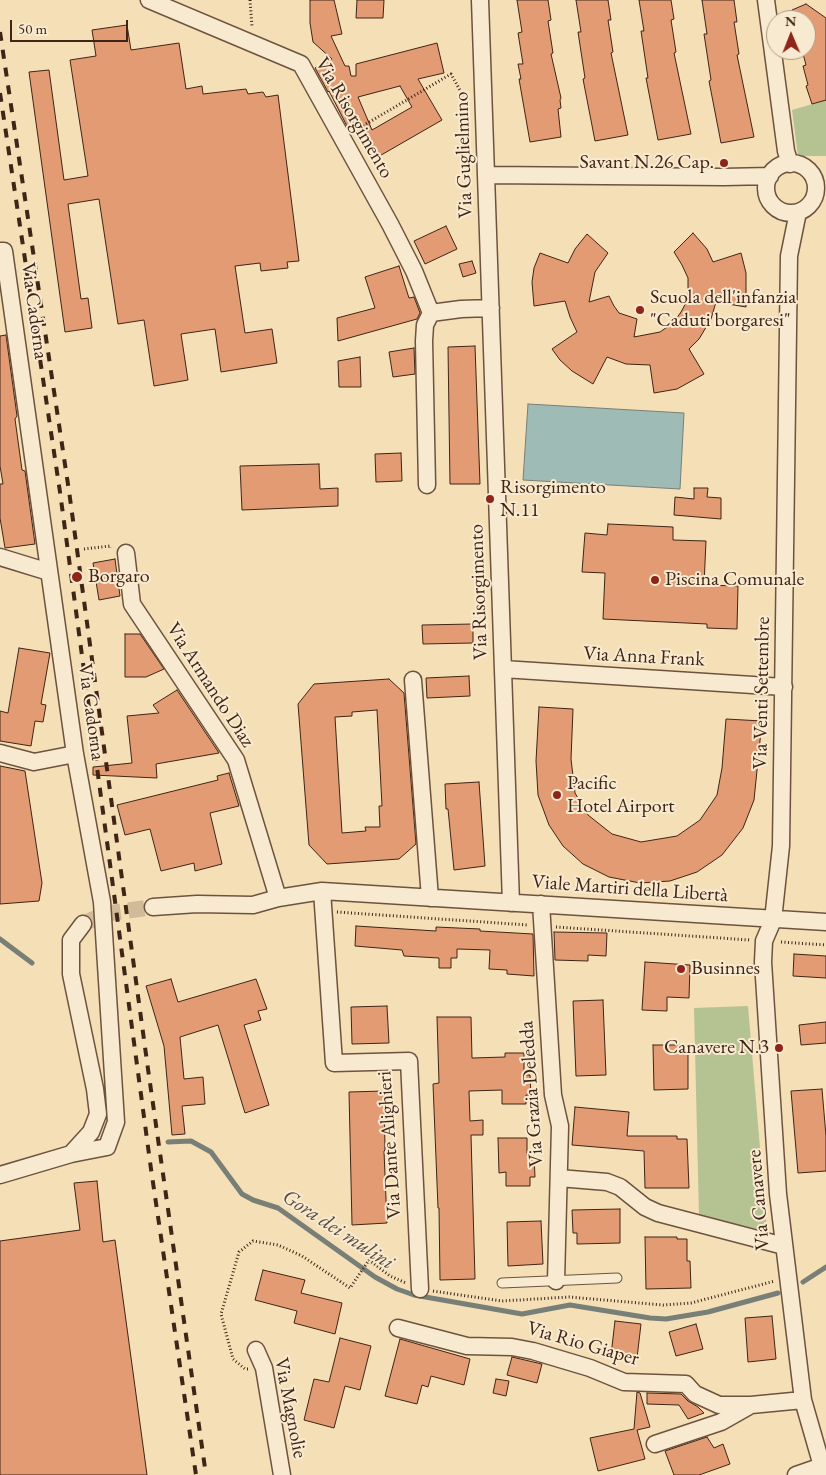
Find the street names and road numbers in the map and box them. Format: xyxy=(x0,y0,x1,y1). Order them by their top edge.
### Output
street label: Via Risorgimento xyxy=(310,53,398,183)
street label: Via Guglielmino xyxy=(450,91,478,219)
street label: Via Cadorna xyxy=(15,261,53,361)
street label: Via Risorgimento xyxy=(465,524,493,660)
street label: Via Venti Settembre xyxy=(749,616,775,770)
street label: Via Armando Diaz xyxy=(161,618,259,752)
street label: Via Anna Frank xyxy=(583,642,705,672)
street label: Via Cadorna xyxy=(72,662,110,762)
street label: Viale Martiri della Libertà xyxy=(531,870,729,908)
street label: Via Grazia Deledda xyxy=(515,1020,549,1168)
street label: Via Dante Alighieri xyxy=(373,1070,407,1220)
street label: Via Canavere xyxy=(743,1149,775,1251)
street label: Via Rio Giaper xyxy=(524,1317,642,1371)
street label: Via Magnolie xyxy=(269,1356,311,1460)

